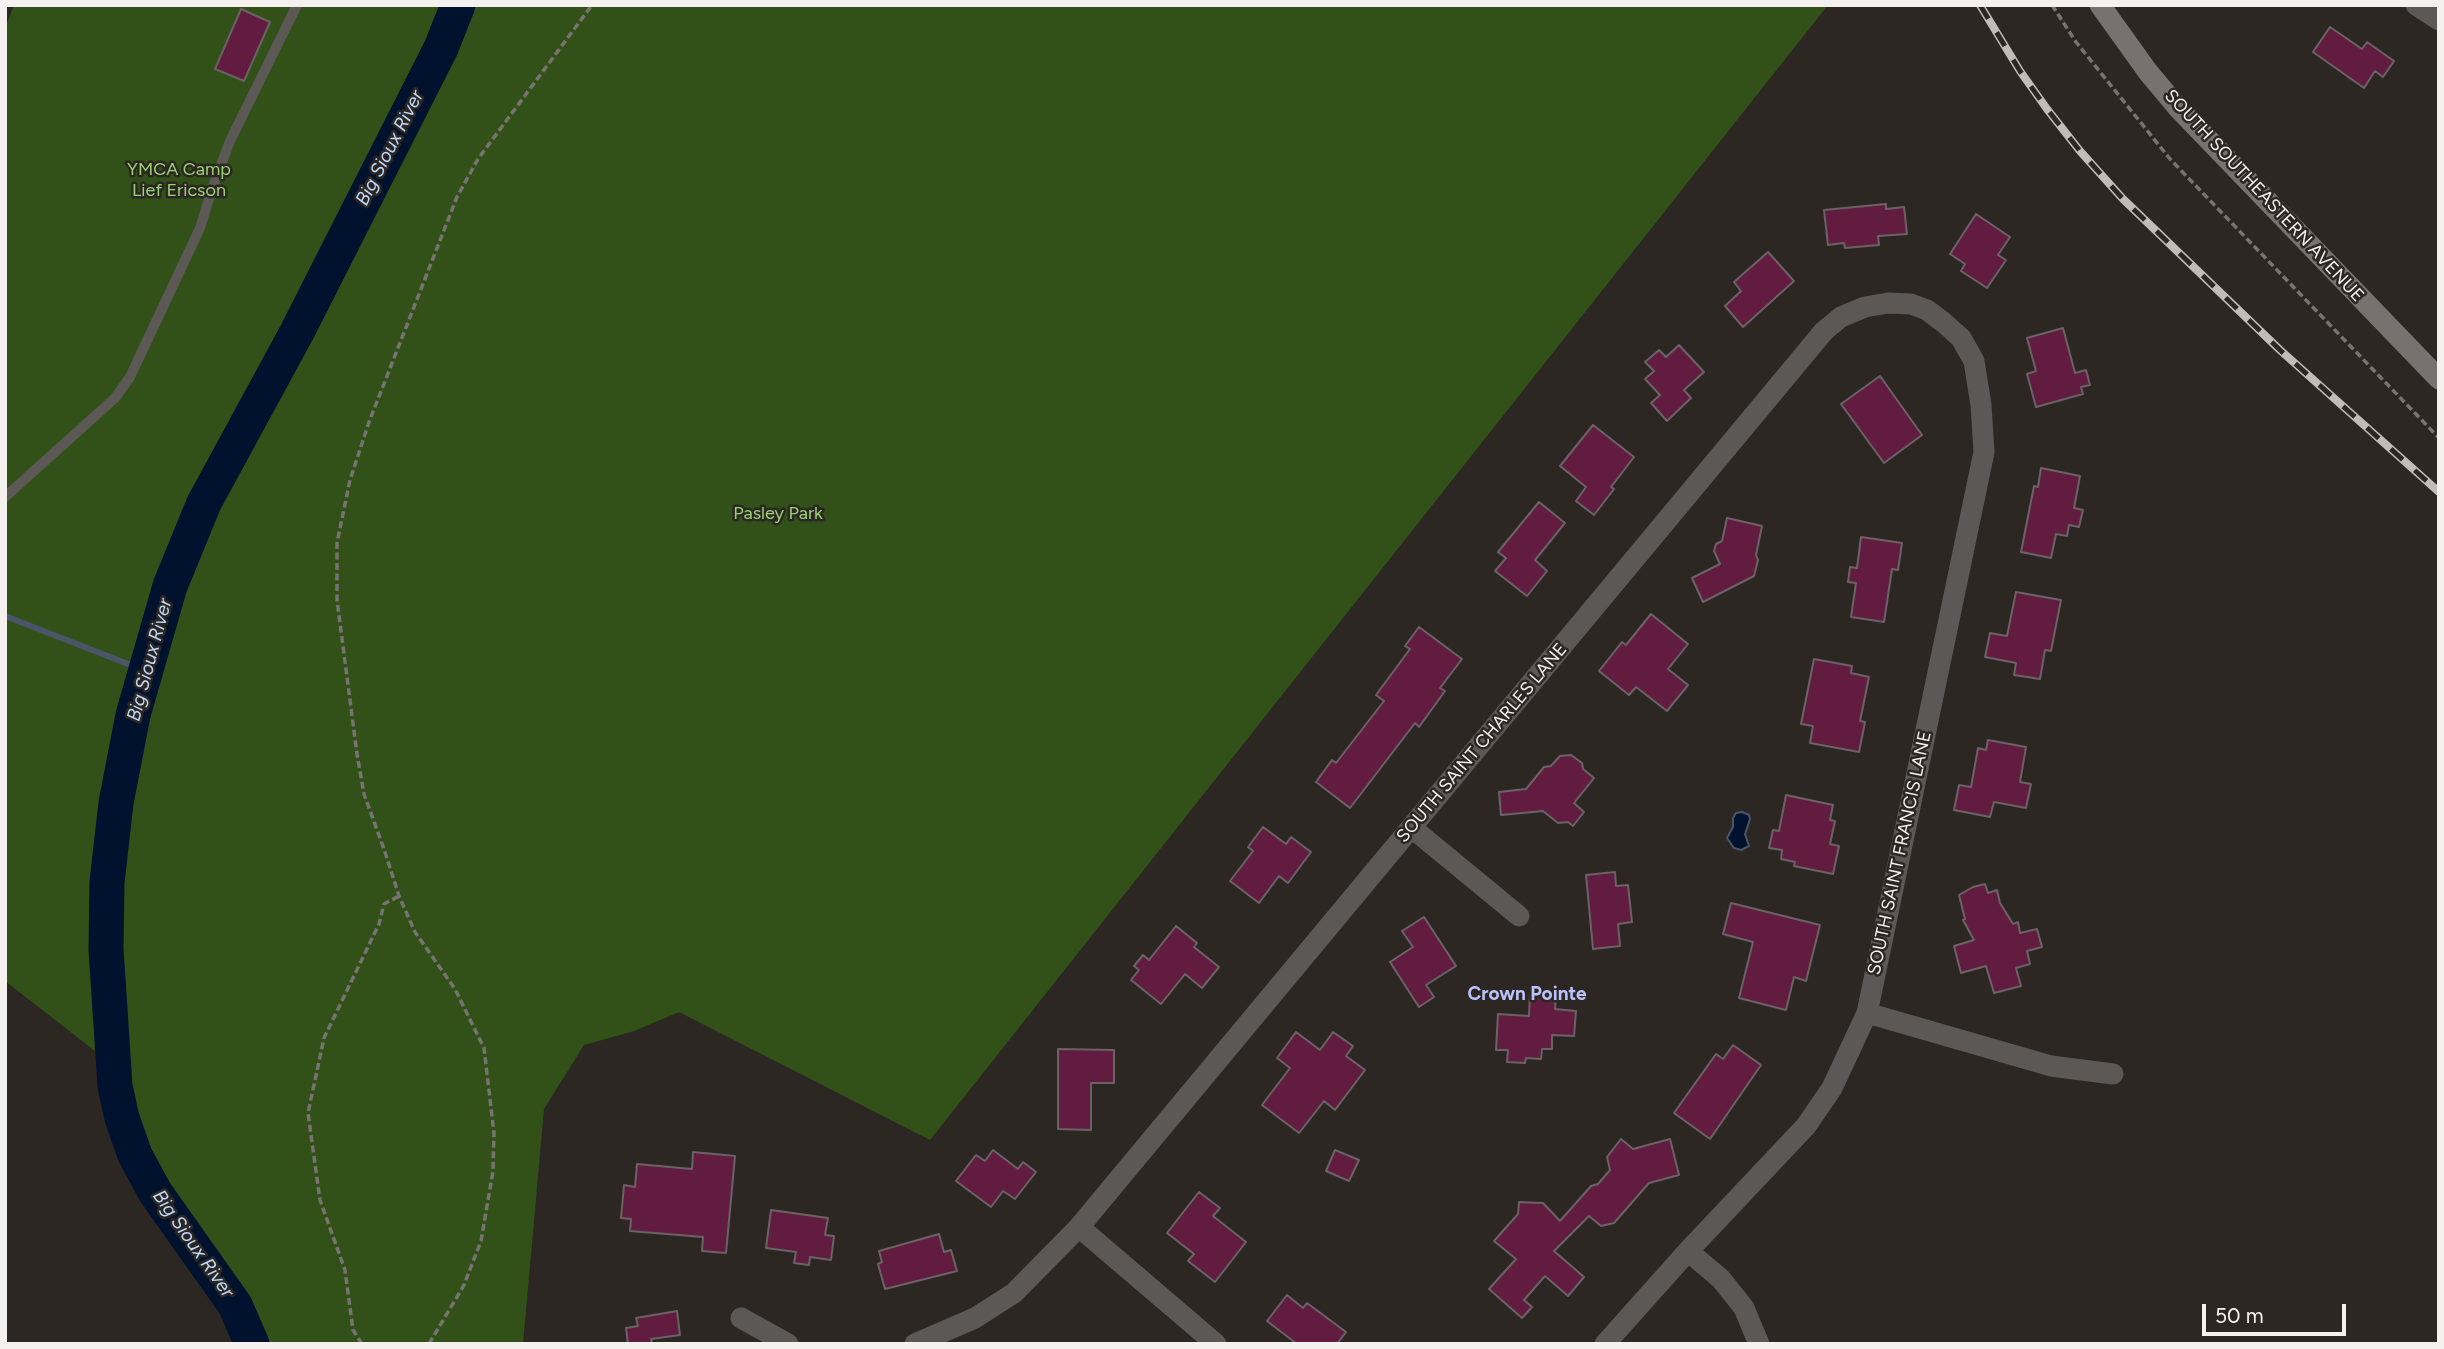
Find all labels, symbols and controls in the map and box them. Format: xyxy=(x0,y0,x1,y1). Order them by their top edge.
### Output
street label: SOUTH SOUTHEASTERN AVENUE xyxy=(2160,85,2368,307)
water label: Big Sioux River xyxy=(351,87,429,209)
park label: YMCA Camp Lief Ericson xyxy=(127,159,231,202)
park label: Pasley Park xyxy=(733,503,823,525)
water label: Big Sioux River xyxy=(123,596,177,724)
street label: SOUTH SAINT CHARLES LANE xyxy=(1392,639,1572,847)
street label: SOUTH SAINT FRANCIS LANE xyxy=(1864,729,1936,977)
district label: Crown Pointe xyxy=(1468,983,1586,1005)
water label: Big Sioux River xyxy=(147,1186,239,1302)
scale bar xyxy=(2206,1290,2350,1334)
text: 50 m xyxy=(2215,1303,2264,1328)

